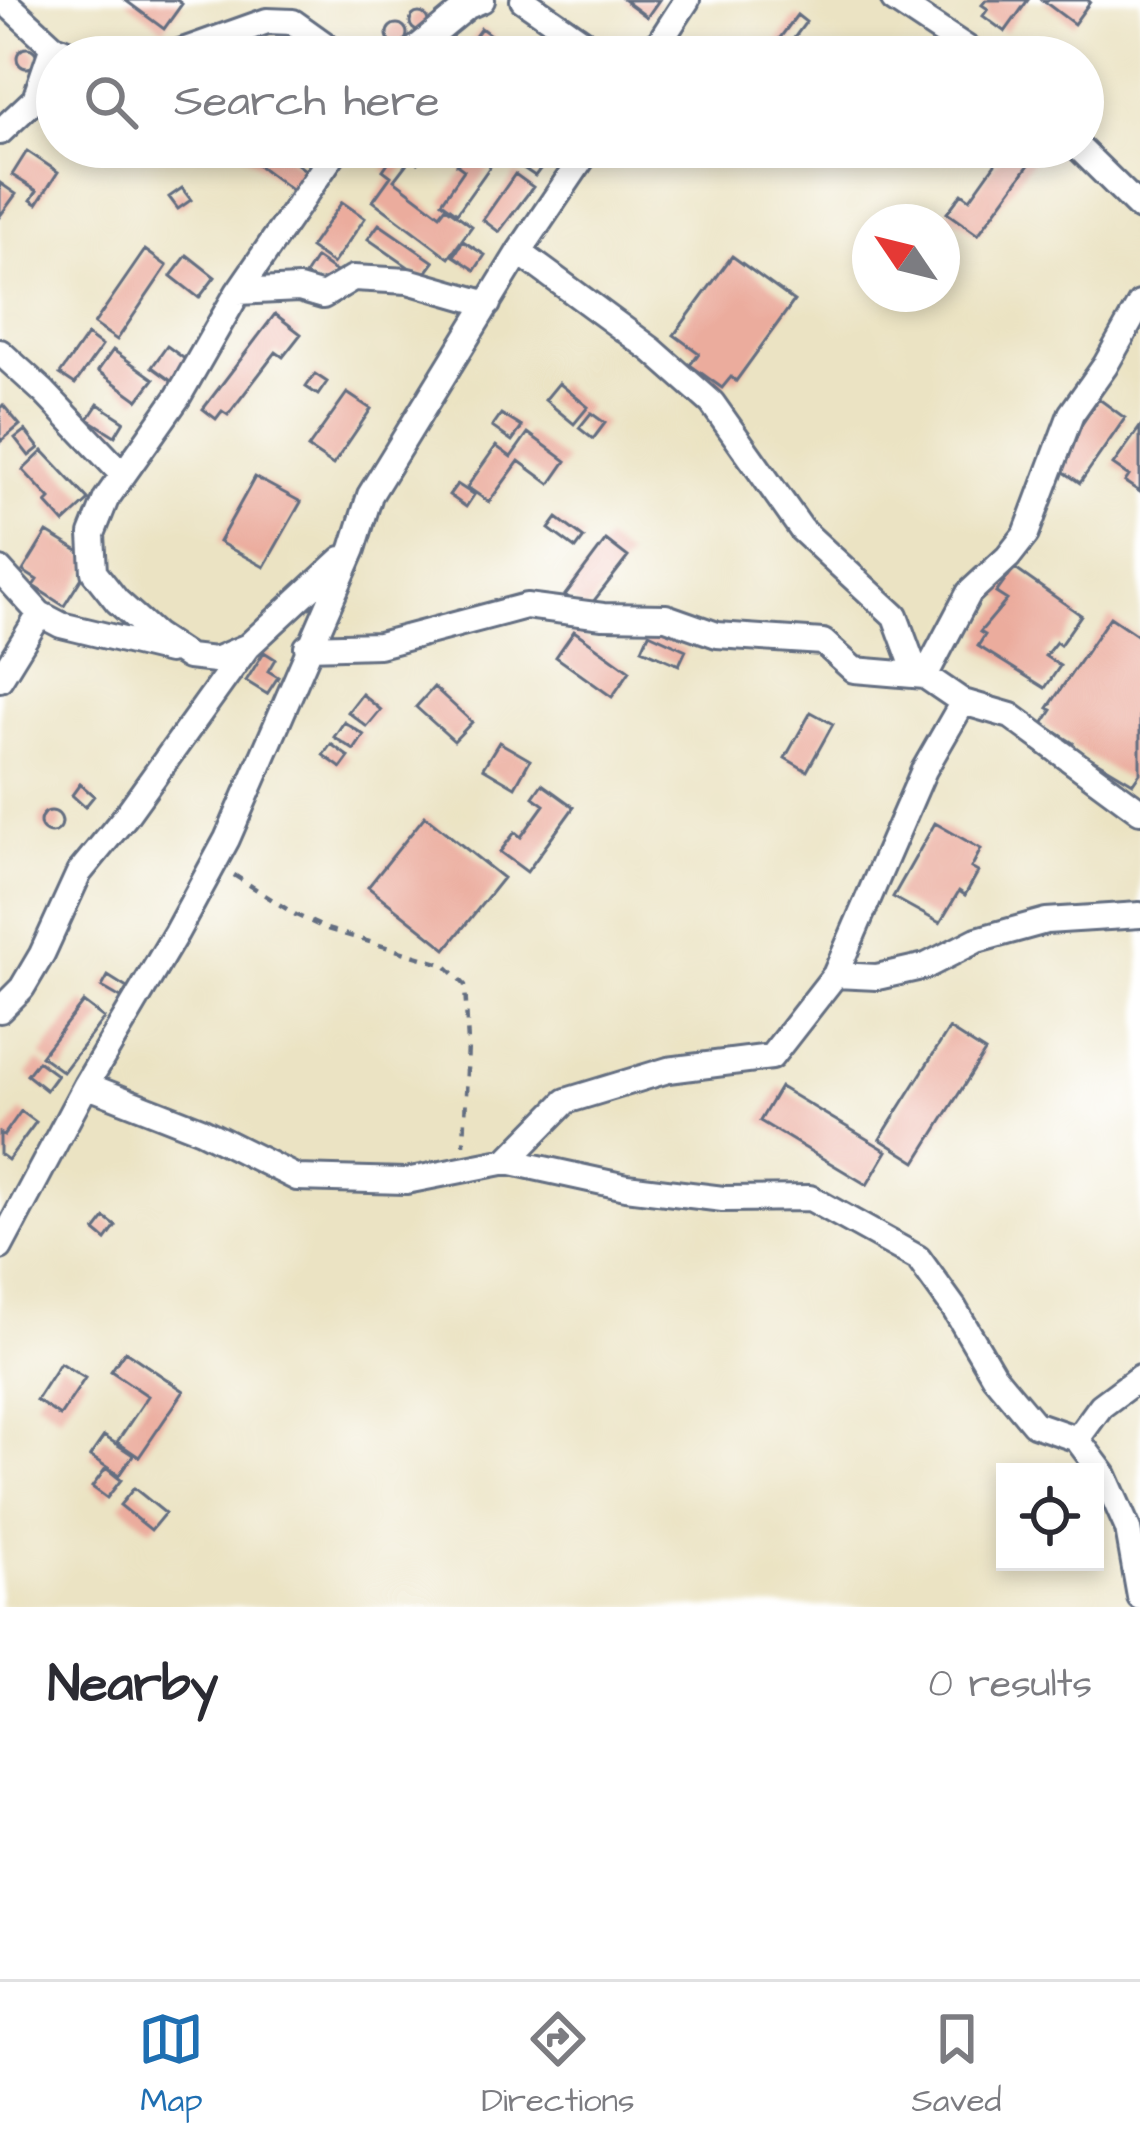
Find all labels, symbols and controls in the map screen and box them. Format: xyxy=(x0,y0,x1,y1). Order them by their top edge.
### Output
search box xyxy=(36,36,1104,168)
icon: search xyxy=(78,69,144,135)
text: Search here xyxy=(174,71,440,133)
north arrow xyxy=(852,204,960,312)
map controls xyxy=(996,1463,1104,1571)
button: locate xyxy=(996,1463,1104,1571)
text: Nearby xyxy=(48,1650,218,1721)
text: 0 results xyxy=(928,1658,1092,1712)
tab: Map xyxy=(138,2006,204,2124)
tab: Directions xyxy=(481,2006,635,2124)
tab: Saved xyxy=(912,2006,1002,2124)

